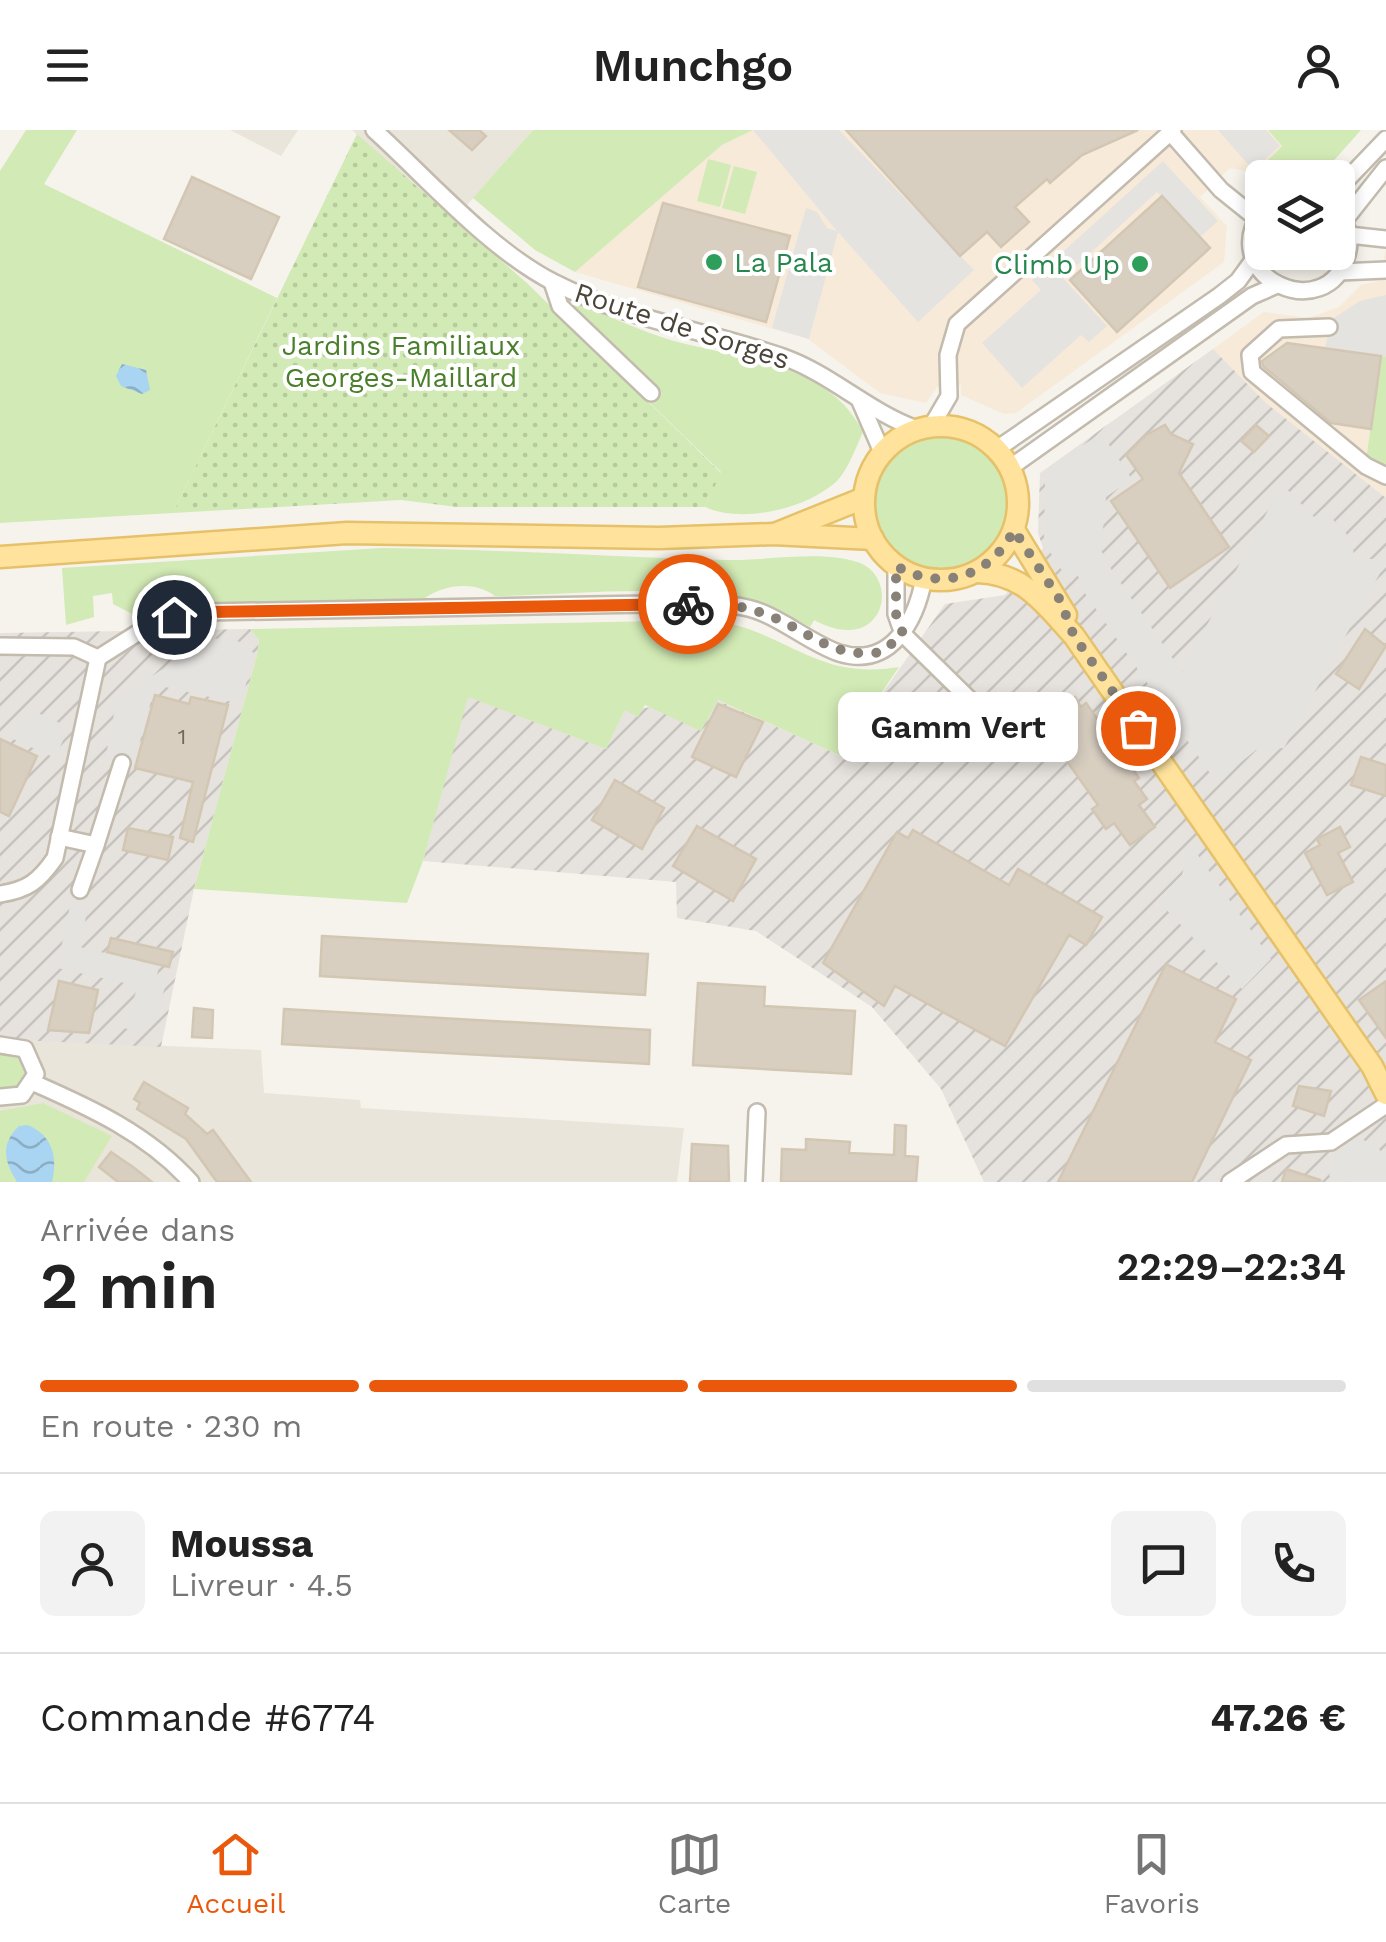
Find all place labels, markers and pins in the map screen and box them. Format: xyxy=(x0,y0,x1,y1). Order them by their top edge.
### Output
place label: La Pala xyxy=(734,246,833,279)
place label: Climb Up xyxy=(994,248,1120,281)
marker: La Pala xyxy=(703,251,725,273)
marker: Climb Up xyxy=(1129,253,1151,275)
pin xyxy=(132,575,217,660)
pin xyxy=(1096,686,1181,771)
callout: Gamm Vert xyxy=(838,693,1078,763)

